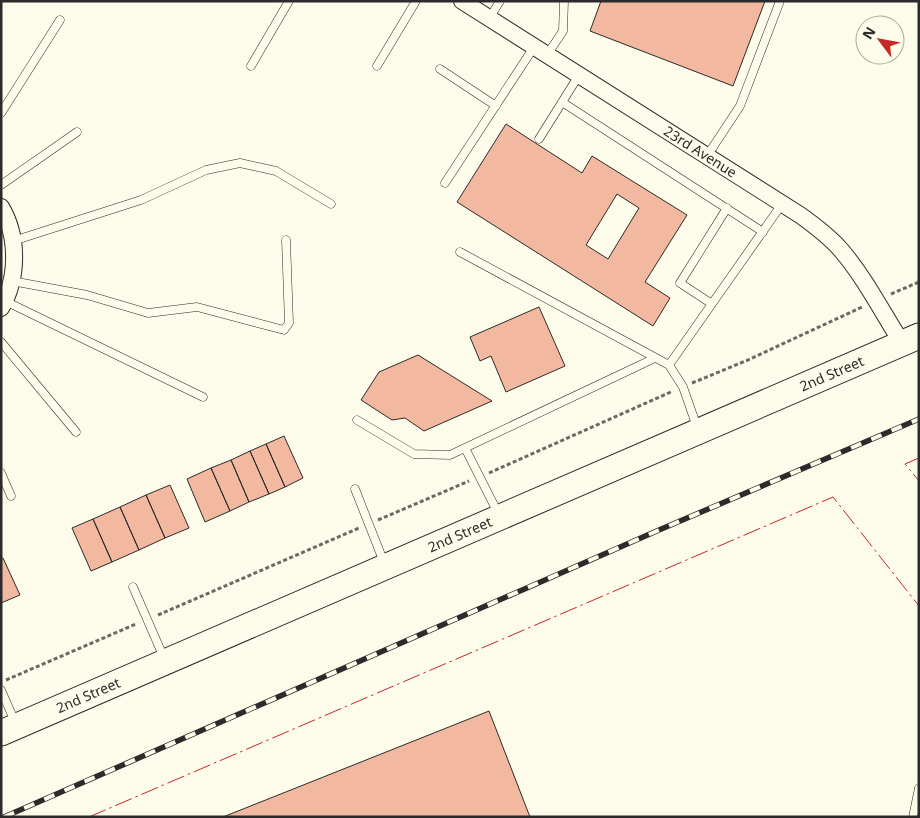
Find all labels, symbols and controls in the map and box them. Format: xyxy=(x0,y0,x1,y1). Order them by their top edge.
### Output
north arrow xyxy=(855,15,905,65)
text: N xyxy=(857,23,880,43)
street label: 23rd Avenue xyxy=(660,121,741,182)
street label: 2nd Street xyxy=(796,351,866,396)
street label: 2nd Street xyxy=(425,512,495,556)
street label: 2nd Street xyxy=(53,673,123,717)

